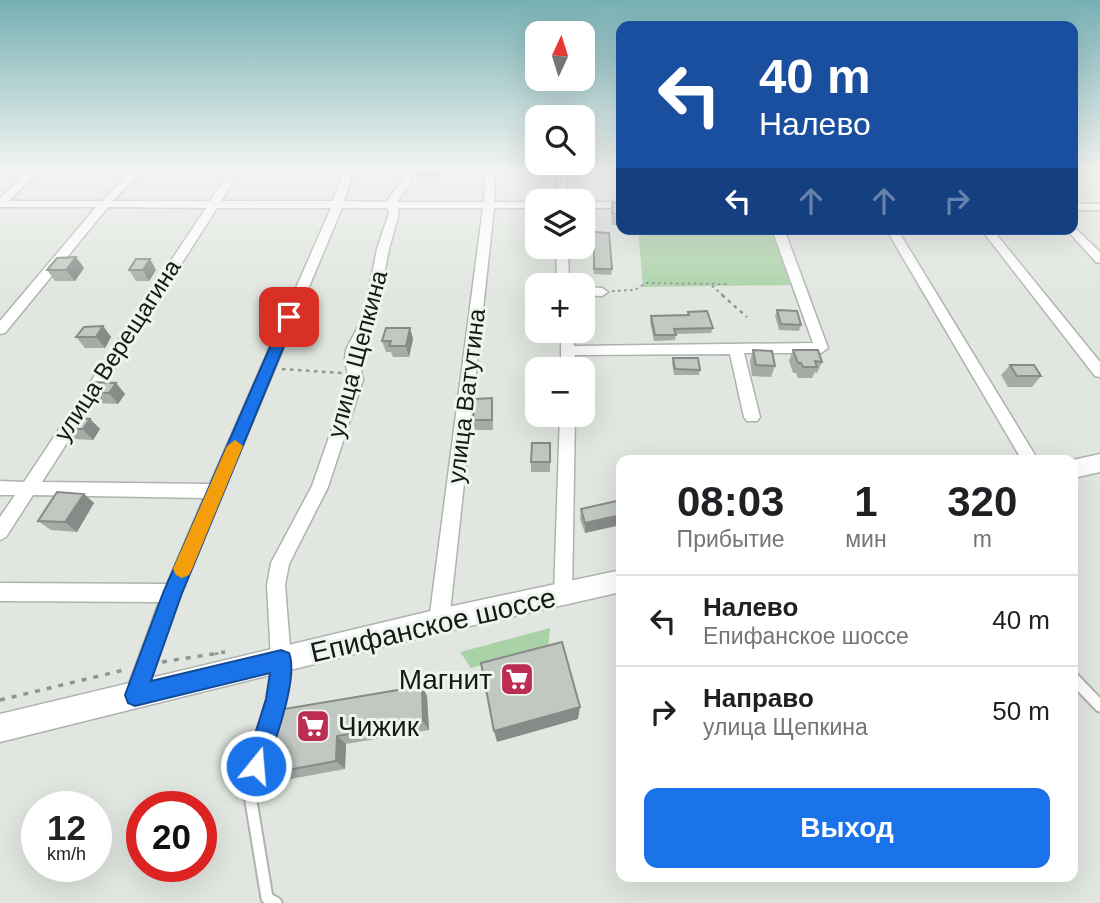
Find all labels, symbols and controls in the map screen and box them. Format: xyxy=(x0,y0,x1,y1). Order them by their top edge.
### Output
north arrow xyxy=(525,21,595,91)
map controls xyxy=(525,21,595,427)
icon: left xyxy=(644,49,735,140)
text: 40 m xyxy=(759,49,871,103)
button: search xyxy=(525,105,595,175)
text: Налево xyxy=(759,106,871,142)
icon: left xyxy=(719,182,757,220)
icon: ahead xyxy=(792,182,830,220)
icon: ahead xyxy=(865,182,903,220)
icon: right xyxy=(938,182,976,220)
button: layers xyxy=(525,189,595,259)
street label: улица Верещагина xyxy=(48,254,186,446)
street label: улица Щепкина xyxy=(322,267,392,441)
button: + xyxy=(525,273,595,343)
pin xyxy=(259,287,319,347)
icon: arrive xyxy=(270,298,308,336)
street label: улица Ватутина xyxy=(442,306,490,485)
button: − xyxy=(525,357,595,427)
text: 08:03 xyxy=(677,478,784,525)
text: 1 xyxy=(854,478,878,525)
text: 320 xyxy=(947,478,1017,525)
text: Прибытие xyxy=(677,526,785,552)
text: мин xyxy=(845,526,887,552)
text: m xyxy=(973,526,992,552)
street label: Епифанское шоссе xyxy=(307,582,559,668)
text: Налево xyxy=(703,592,798,622)
icon: left xyxy=(644,602,682,640)
text: 40 m xyxy=(992,605,1050,635)
text: Епифанское шоссе xyxy=(703,623,909,649)
supermarket icon: Магнит xyxy=(498,660,536,698)
place label: Магнит xyxy=(399,664,492,695)
text: Направо xyxy=(703,683,814,713)
icon: right xyxy=(644,693,682,731)
text: 50 m xyxy=(992,696,1050,726)
supermarket icon: Чижик xyxy=(294,707,332,745)
place label: Чижик xyxy=(338,711,420,742)
text: улица Щепкина xyxy=(703,714,868,740)
position arrow xyxy=(219,729,293,803)
button: Выход xyxy=(644,788,1050,868)
speed limit sign: 20 xyxy=(126,791,217,882)
text: 12 xyxy=(47,808,86,847)
text: km/h xyxy=(47,844,86,864)

